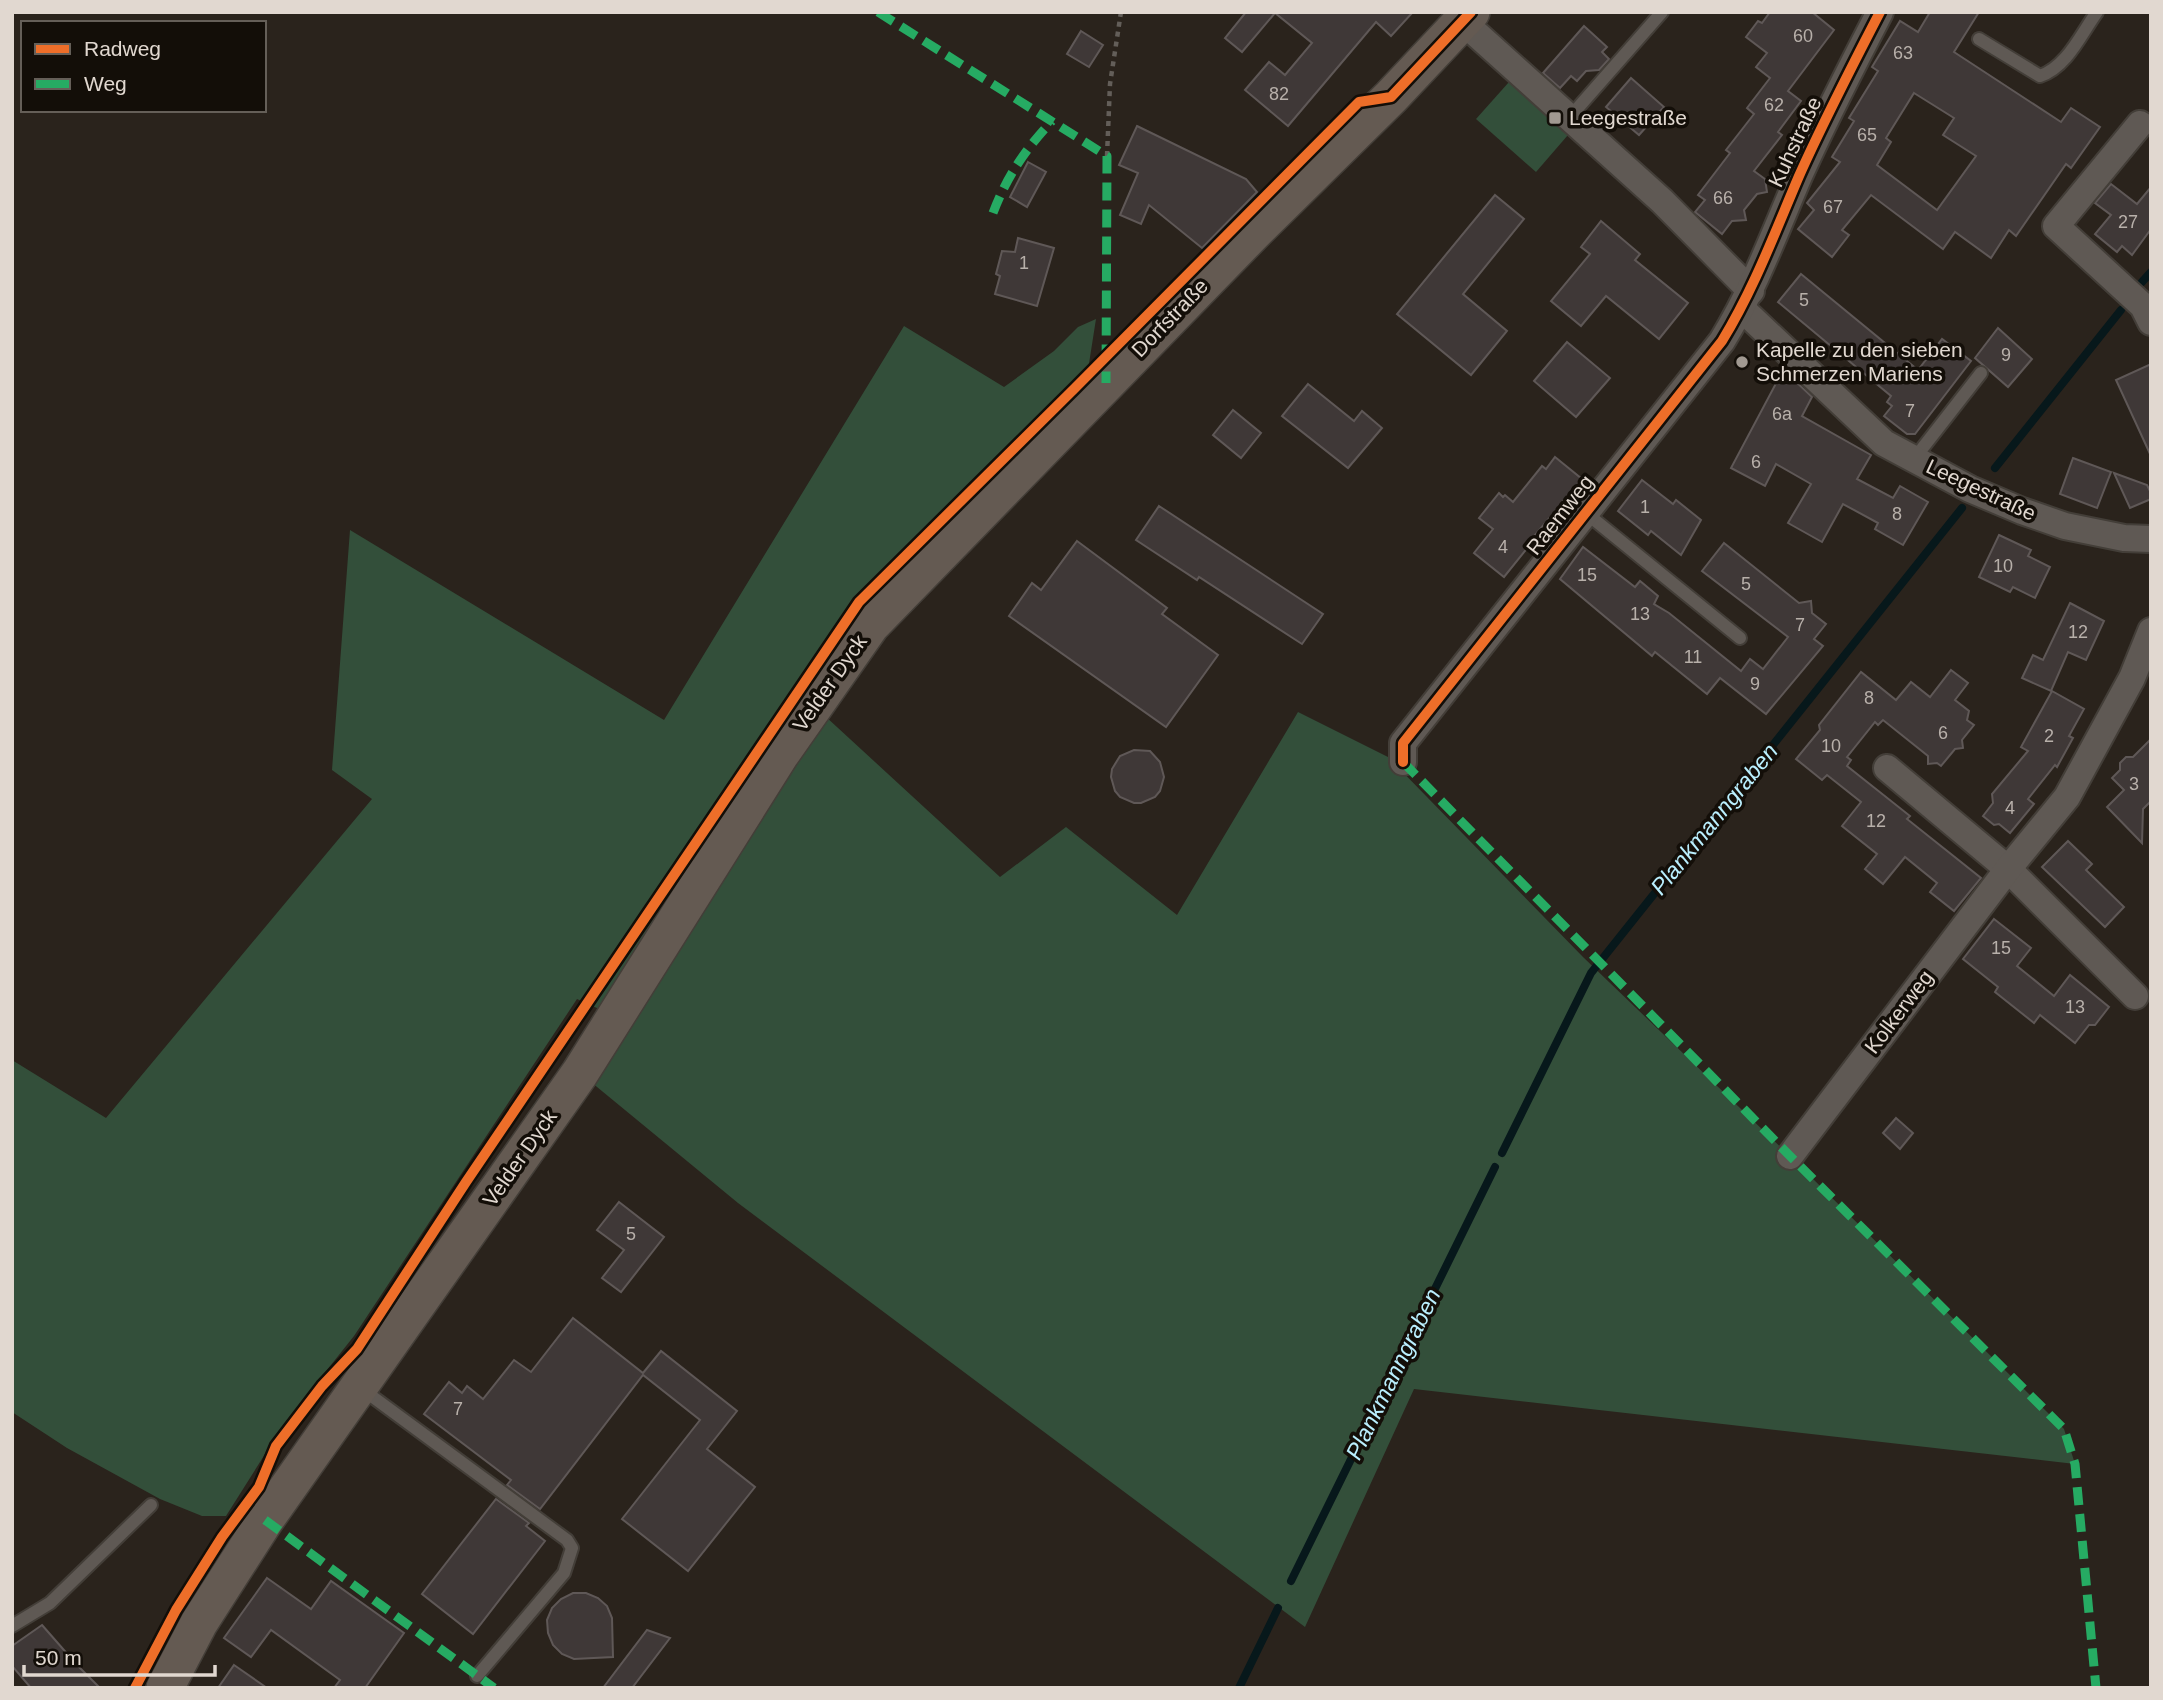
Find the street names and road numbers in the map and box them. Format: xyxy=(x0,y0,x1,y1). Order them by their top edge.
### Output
street label: Kuhstraße xyxy=(1764,93,1825,191)
street label: Dorfstraße xyxy=(1127,274,1212,361)
street label: Leegestraße xyxy=(1923,454,2040,525)
street label: Raemweg xyxy=(1521,470,1598,559)
street label: Velder Dyck xyxy=(788,630,871,735)
street label: Kolkerweg xyxy=(1860,966,1937,1058)
street label: Velder Dyck xyxy=(478,1105,561,1210)

